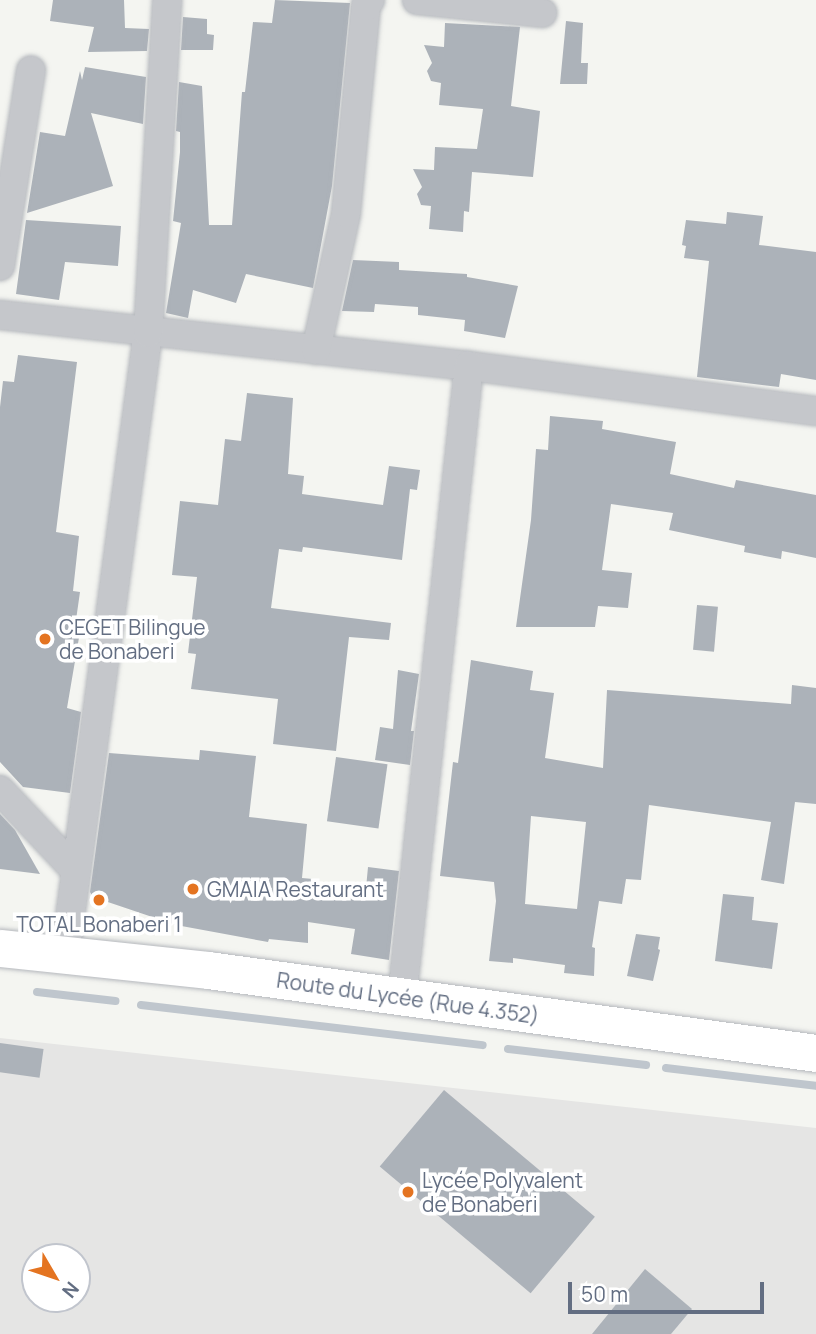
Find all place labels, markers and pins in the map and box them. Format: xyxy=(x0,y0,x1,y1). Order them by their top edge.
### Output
place label: CEGET Bilingue de Bonaberi xyxy=(59,614,206,664)
marker: CEGET Bilingue de Bonaberi xyxy=(37,631,53,647)
place label: GMAIA Restaurant xyxy=(207,876,384,902)
marker: GMAIA Restaurant xyxy=(185,881,201,897)
marker: TOTAL Bonaberi 1 xyxy=(91,892,107,908)
place label: TOTAL Bonaberi 1 xyxy=(16,911,182,937)
place label: Lycée Polyvalent de Bonaberi xyxy=(422,1167,583,1217)
marker: Lycée Polyvalent de Bonaberi xyxy=(400,1184,416,1200)

